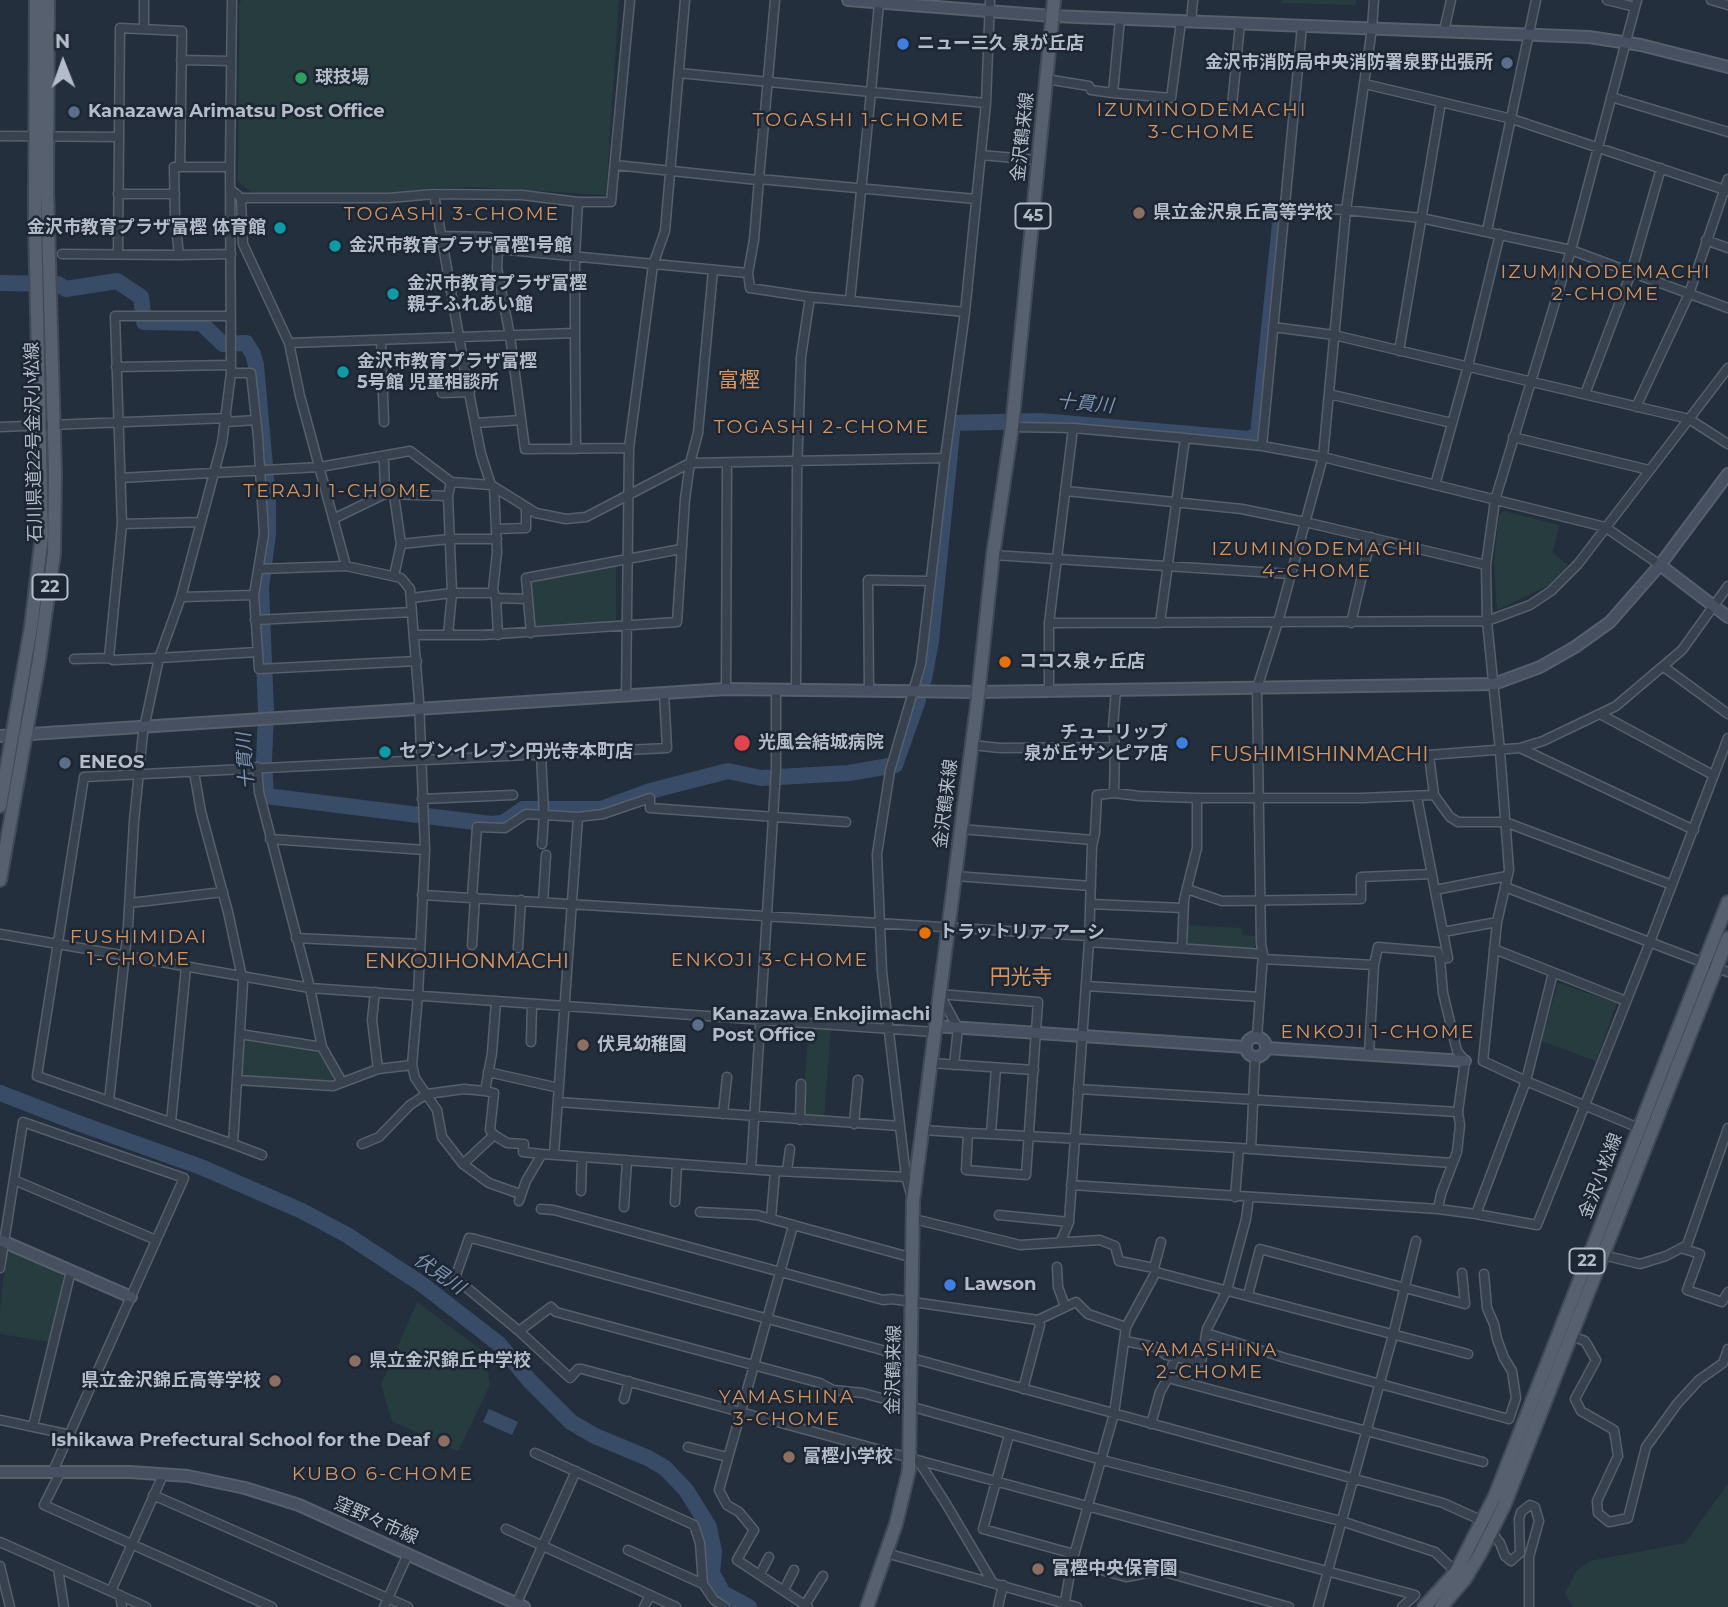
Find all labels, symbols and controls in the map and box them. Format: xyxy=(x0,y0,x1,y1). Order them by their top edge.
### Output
north arrow xyxy=(28,28,98,98)
text: N xyxy=(55,30,70,53)
place label: ニュー三久 泉が丘店 xyxy=(917,33,1084,55)
marker: ニュー三久 泉が丘店 xyxy=(895,36,911,52)
place label: 金沢市消防局中央消防署泉野出張所 xyxy=(1205,52,1493,74)
marker: 金沢市消防局中央消防署泉野出張所 xyxy=(1499,55,1515,71)
place label: 球技場 xyxy=(315,67,369,89)
marker: 球技場 xyxy=(293,70,309,86)
street label: 金沢鶴来線 xyxy=(1008,91,1038,183)
district label: IZUMINODEMACHI 3-CHOME xyxy=(1098,99,1306,143)
place label: Kanazawa Arimatsu Post Office xyxy=(88,101,385,123)
marker: Kanazawa Arimatsu Post Office xyxy=(66,104,82,120)
district label: TOGASHI 1-CHOME xyxy=(754,109,964,131)
place label: 県立金沢泉丘高等学校 xyxy=(1153,202,1333,224)
district label: TOGASHI 3-CHOME xyxy=(346,203,558,225)
road number: 45 xyxy=(1016,204,1050,229)
marker: 県立金沢泉丘高等学校 xyxy=(1131,205,1147,221)
place label: 金沢市教育プラザ富樫 体育館 xyxy=(27,217,266,239)
marker: 金沢市教育プラザ富樫 体育館 xyxy=(272,220,288,236)
place label: 金沢市教育プラザ富樫1号館 xyxy=(349,235,572,257)
marker: 金沢市教育プラザ富樫1号館 xyxy=(327,238,343,254)
district label: IZUMINODEMACHI 2-CHOME xyxy=(1502,261,1710,305)
place label: 金沢市教育プラザ富樫 親子ふれあい館 xyxy=(407,273,587,316)
marker: 金沢市教育プラザ富樫 親子ふれあい館 xyxy=(385,286,401,302)
street label: 石川県道22号金沢小松線 xyxy=(21,342,47,542)
place label: 金沢市教育プラザ富樫 5号館 児童相談所 xyxy=(357,351,537,394)
marker: 金沢市教育プラザ富樫 5号館 児童相談所 xyxy=(335,364,351,380)
district label: 富樫 xyxy=(718,368,760,394)
water label: 十貫川 xyxy=(1056,390,1114,418)
district label: TOGASHI 2-CHOME xyxy=(716,416,928,438)
district label: TERAJI 1-CHOME xyxy=(245,480,431,502)
district label: IZUMINODEMACHI 4-CHOME xyxy=(1213,538,1421,582)
road number: 22 xyxy=(32,574,68,600)
place label: ココス泉ヶ丘店 xyxy=(1019,651,1145,673)
marker: ココス泉ヶ丘店 xyxy=(997,654,1013,670)
place label: チューリップ 泉が丘サンピア店 xyxy=(1024,722,1168,764)
water label: 十貫川 xyxy=(233,732,259,790)
place label: 光風会結城病院 xyxy=(758,732,884,754)
marker: 光風会結城病院 xyxy=(732,733,752,753)
marker: チューリップ 泉が丘サンピア店 xyxy=(1174,735,1190,751)
place label: セブンイレブン円光寺本町店 xyxy=(399,741,633,763)
district label: FUSHIMISHINMACHI xyxy=(1195,742,1443,768)
marker: セブンイレブン円光寺本町店 xyxy=(377,744,393,760)
place label: ENEOS xyxy=(79,752,144,774)
marker: ENEOS xyxy=(57,755,73,771)
street label: 金沢鶴来線 xyxy=(930,758,962,850)
place label: トラットリア アーシ xyxy=(939,922,1105,944)
marker: トラットリア アーシ xyxy=(917,925,933,941)
district label: FUSHIMIDAI 1-CHOME xyxy=(71,926,207,970)
district label: ENKOJIHONMACHI xyxy=(353,949,581,975)
district label: ENKOJI 3-CHOME xyxy=(672,949,868,971)
district label: 円光寺 xyxy=(990,965,1052,991)
place label: Kanazawa Enkojimachi Post Office xyxy=(712,1004,930,1046)
marker: Kanazawa Enkojimachi Post Office xyxy=(690,1017,706,1033)
district label: ENKOJI 1-CHOME xyxy=(1282,1021,1474,1043)
place label: 伏見幼稚園 xyxy=(597,1034,687,1056)
marker: 伏見幼稚園 xyxy=(575,1037,591,1053)
street label: 金沢小松線 xyxy=(1575,1130,1627,1222)
water label: 伏見川 xyxy=(409,1248,469,1300)
road number: 22 xyxy=(1570,1248,1604,1274)
place label: Lawson xyxy=(964,1274,1036,1296)
marker: Lawson xyxy=(942,1277,958,1293)
street label: 金沢鶴来線 xyxy=(882,1325,906,1415)
district label: YAMASHINA 2-CHOME xyxy=(1143,1339,1277,1383)
place label: 県立金沢錦丘中学校 xyxy=(369,1350,531,1372)
marker: 県立金沢錦丘中学校 xyxy=(347,1353,363,1369)
place label: 県立金沢錦丘高等学校 xyxy=(81,1370,261,1392)
marker: 県立金沢錦丘高等学校 xyxy=(267,1373,283,1389)
district label: YAMASHINA 3-CHOME xyxy=(720,1386,854,1430)
place label: Ishikawa Prefectural School for the Deaf xyxy=(51,1430,430,1452)
marker: Ishikawa Prefectural School for the Deaf xyxy=(436,1433,452,1449)
place label: 富樫小学校 xyxy=(803,1446,893,1468)
marker: 富樫小学校 xyxy=(781,1449,797,1465)
district label: KUBO 6-CHOME xyxy=(293,1463,473,1485)
street label: 窪野々市線 xyxy=(330,1493,422,1549)
place label: 富樫中央保育園 xyxy=(1052,1558,1178,1580)
marker: 富樫中央保育園 xyxy=(1030,1561,1046,1577)

